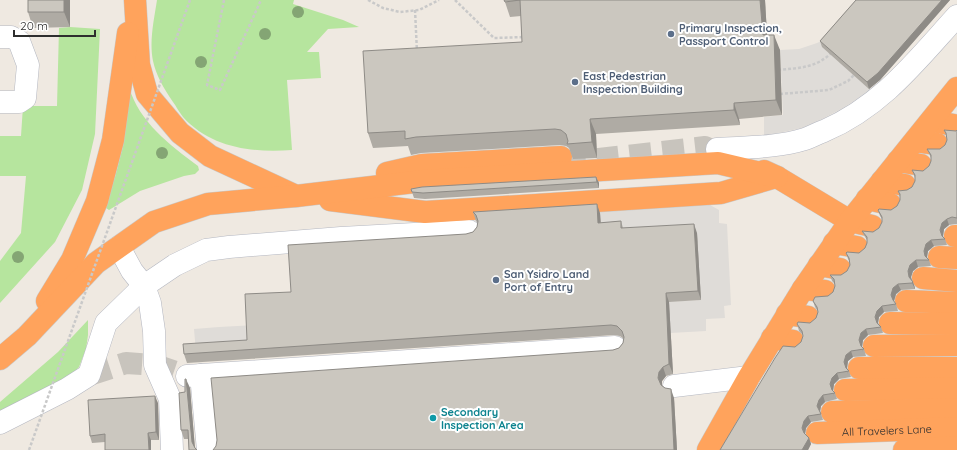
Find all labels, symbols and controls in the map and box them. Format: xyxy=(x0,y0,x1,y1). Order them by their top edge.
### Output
scale bar xyxy=(14,12,95,38)
text: 20 m xyxy=(20,18,48,33)
place label: Primary Inspection, Passport Control xyxy=(679,21,782,48)
marker: Primary Inspection, Passport Control xyxy=(666,29,676,39)
place label: East Pedestrian Inspection Building xyxy=(583,69,683,96)
marker: East Pedestrian Inspection Building xyxy=(570,77,580,87)
place label: San Ysidro Land Port of Entry xyxy=(504,267,589,294)
marker: San Ysidro Land Port of Entry xyxy=(491,275,501,285)
place label: Secondary Inspection Area xyxy=(441,405,524,432)
marker: Secondary Inspection Area xyxy=(428,413,438,423)
street label: All Travelers Lane xyxy=(842,422,932,439)

